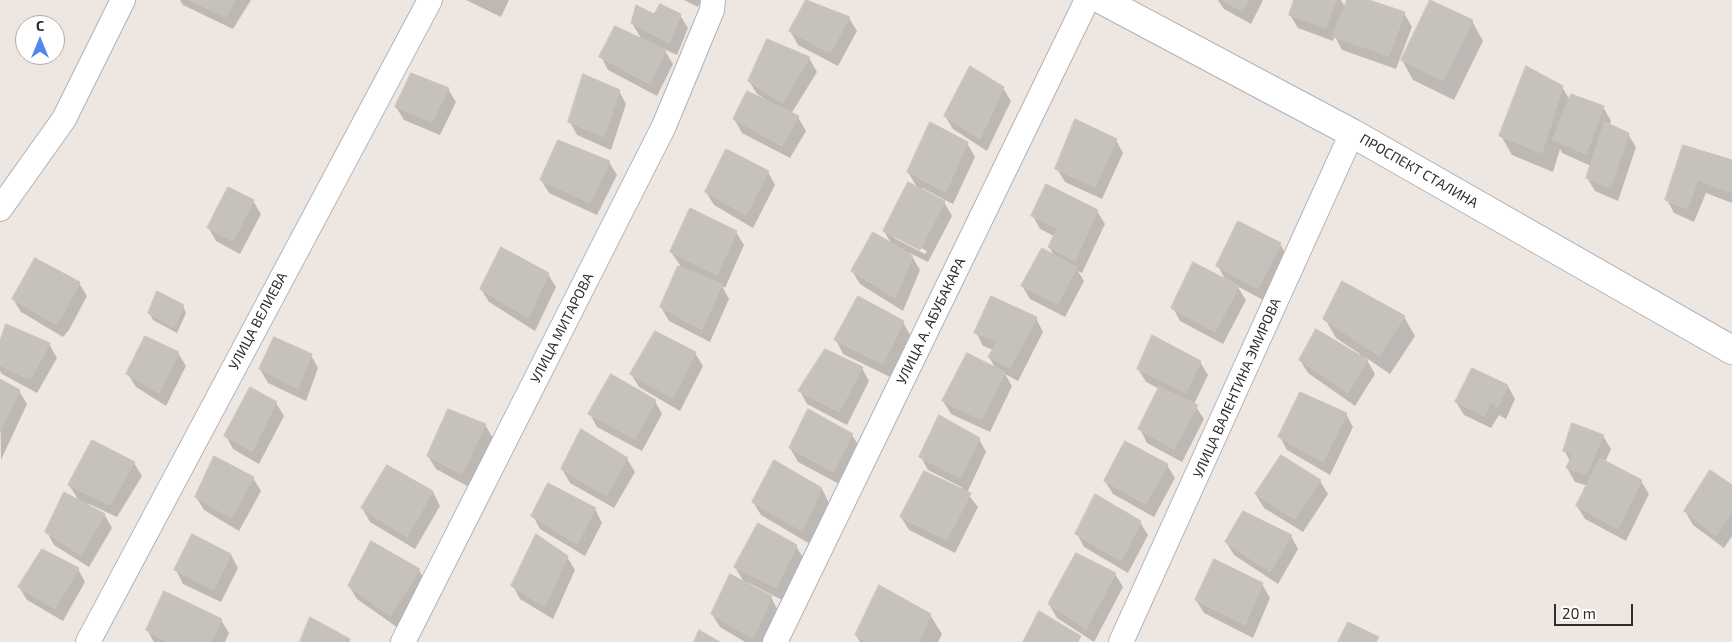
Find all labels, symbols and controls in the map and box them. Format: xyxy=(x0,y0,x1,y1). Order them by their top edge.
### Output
north arrow xyxy=(15,15,65,65)
text: С xyxy=(36,17,44,34)
street label: ПРОСПЕКТ СТАЛИНА xyxy=(1357,130,1481,212)
street label: УЛИЦА А. АБУБАКАРА xyxy=(893,255,969,387)
street label: УЛИЦА ВЕЛИЕВА xyxy=(225,269,291,373)
street label: УЛИЦА МИТАРОВА xyxy=(527,270,597,386)
street label: УЛИЦА ВАЛЕНТИНА ЭМИРОВА xyxy=(1190,295,1284,481)
scale bar xyxy=(1557,594,1636,626)
text: 20 m xyxy=(1562,604,1596,622)

